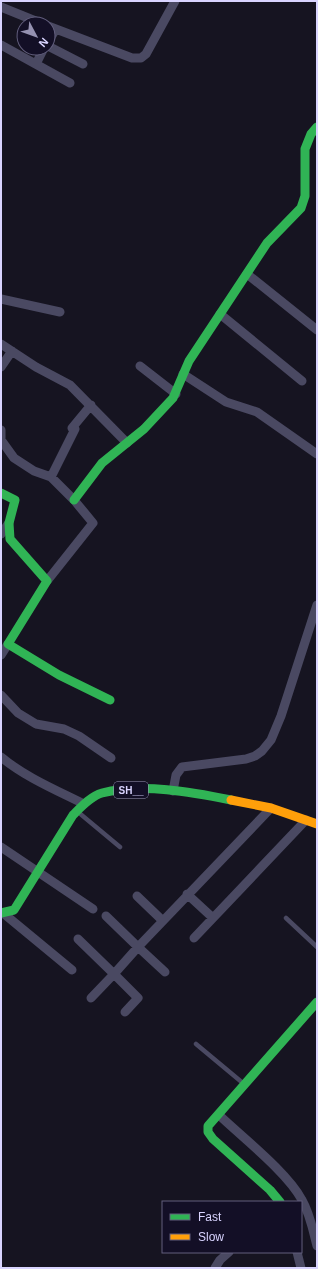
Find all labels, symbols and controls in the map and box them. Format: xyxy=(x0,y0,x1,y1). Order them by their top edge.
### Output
north arrow xyxy=(16,16,56,56)
text: N xyxy=(36,36,51,50)
road number: SH__ xyxy=(114,782,148,798)
legend xyxy=(162,1201,302,1253)
text: Fast xyxy=(198,1210,222,1224)
text: Slow xyxy=(198,1230,224,1244)

